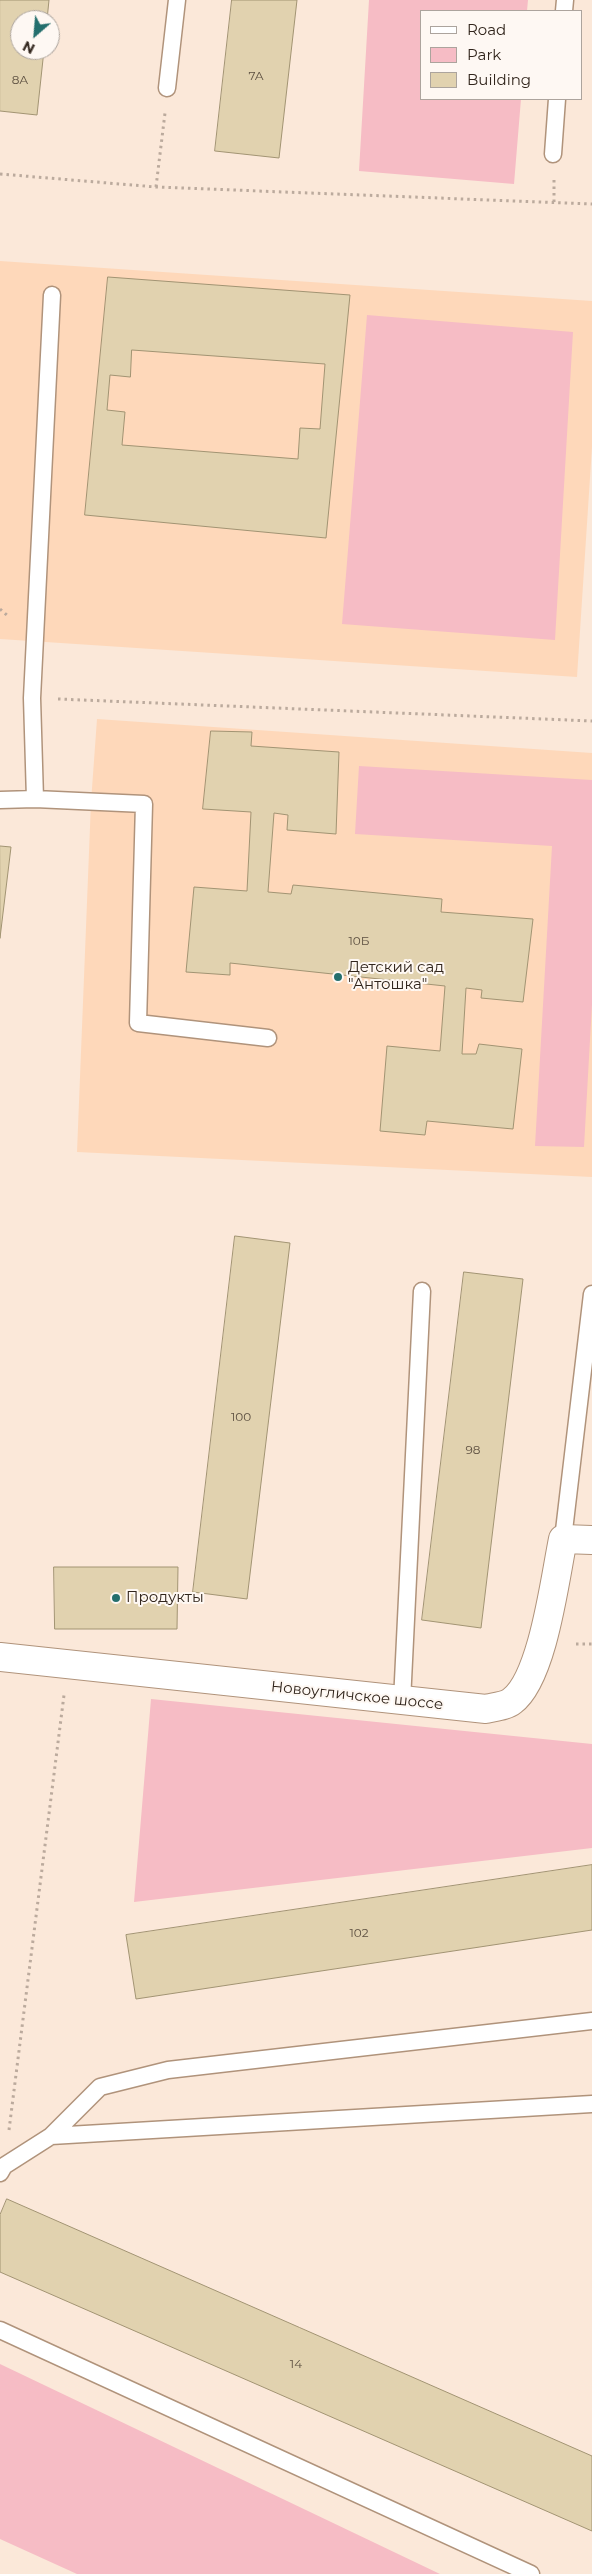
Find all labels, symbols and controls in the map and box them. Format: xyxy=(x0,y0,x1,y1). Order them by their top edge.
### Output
north arrow xyxy=(10,10,60,60)
legend xyxy=(420,10,582,100)
text: Road xyxy=(467,20,506,39)
text: N xyxy=(20,37,38,58)
text: Park xyxy=(467,45,501,64)
house number: 7А xyxy=(248,69,264,83)
text: Building xyxy=(467,70,531,89)
house number: 8А xyxy=(12,73,28,87)
house number: 10Б xyxy=(349,934,369,948)
place label: Детский сад "Антошка" xyxy=(348,959,444,994)
marker: Детский сад "Антошка" xyxy=(332,971,344,983)
house number: 100 xyxy=(231,1410,251,1424)
house number: 98 xyxy=(466,1443,480,1457)
place label: Продукты xyxy=(126,1589,204,1607)
marker: Продукты xyxy=(110,1592,122,1604)
street label: Новоугличское шоссе xyxy=(270,1678,444,1714)
house number: 102 xyxy=(349,1926,369,1940)
house number: 14 xyxy=(290,2357,302,2371)

